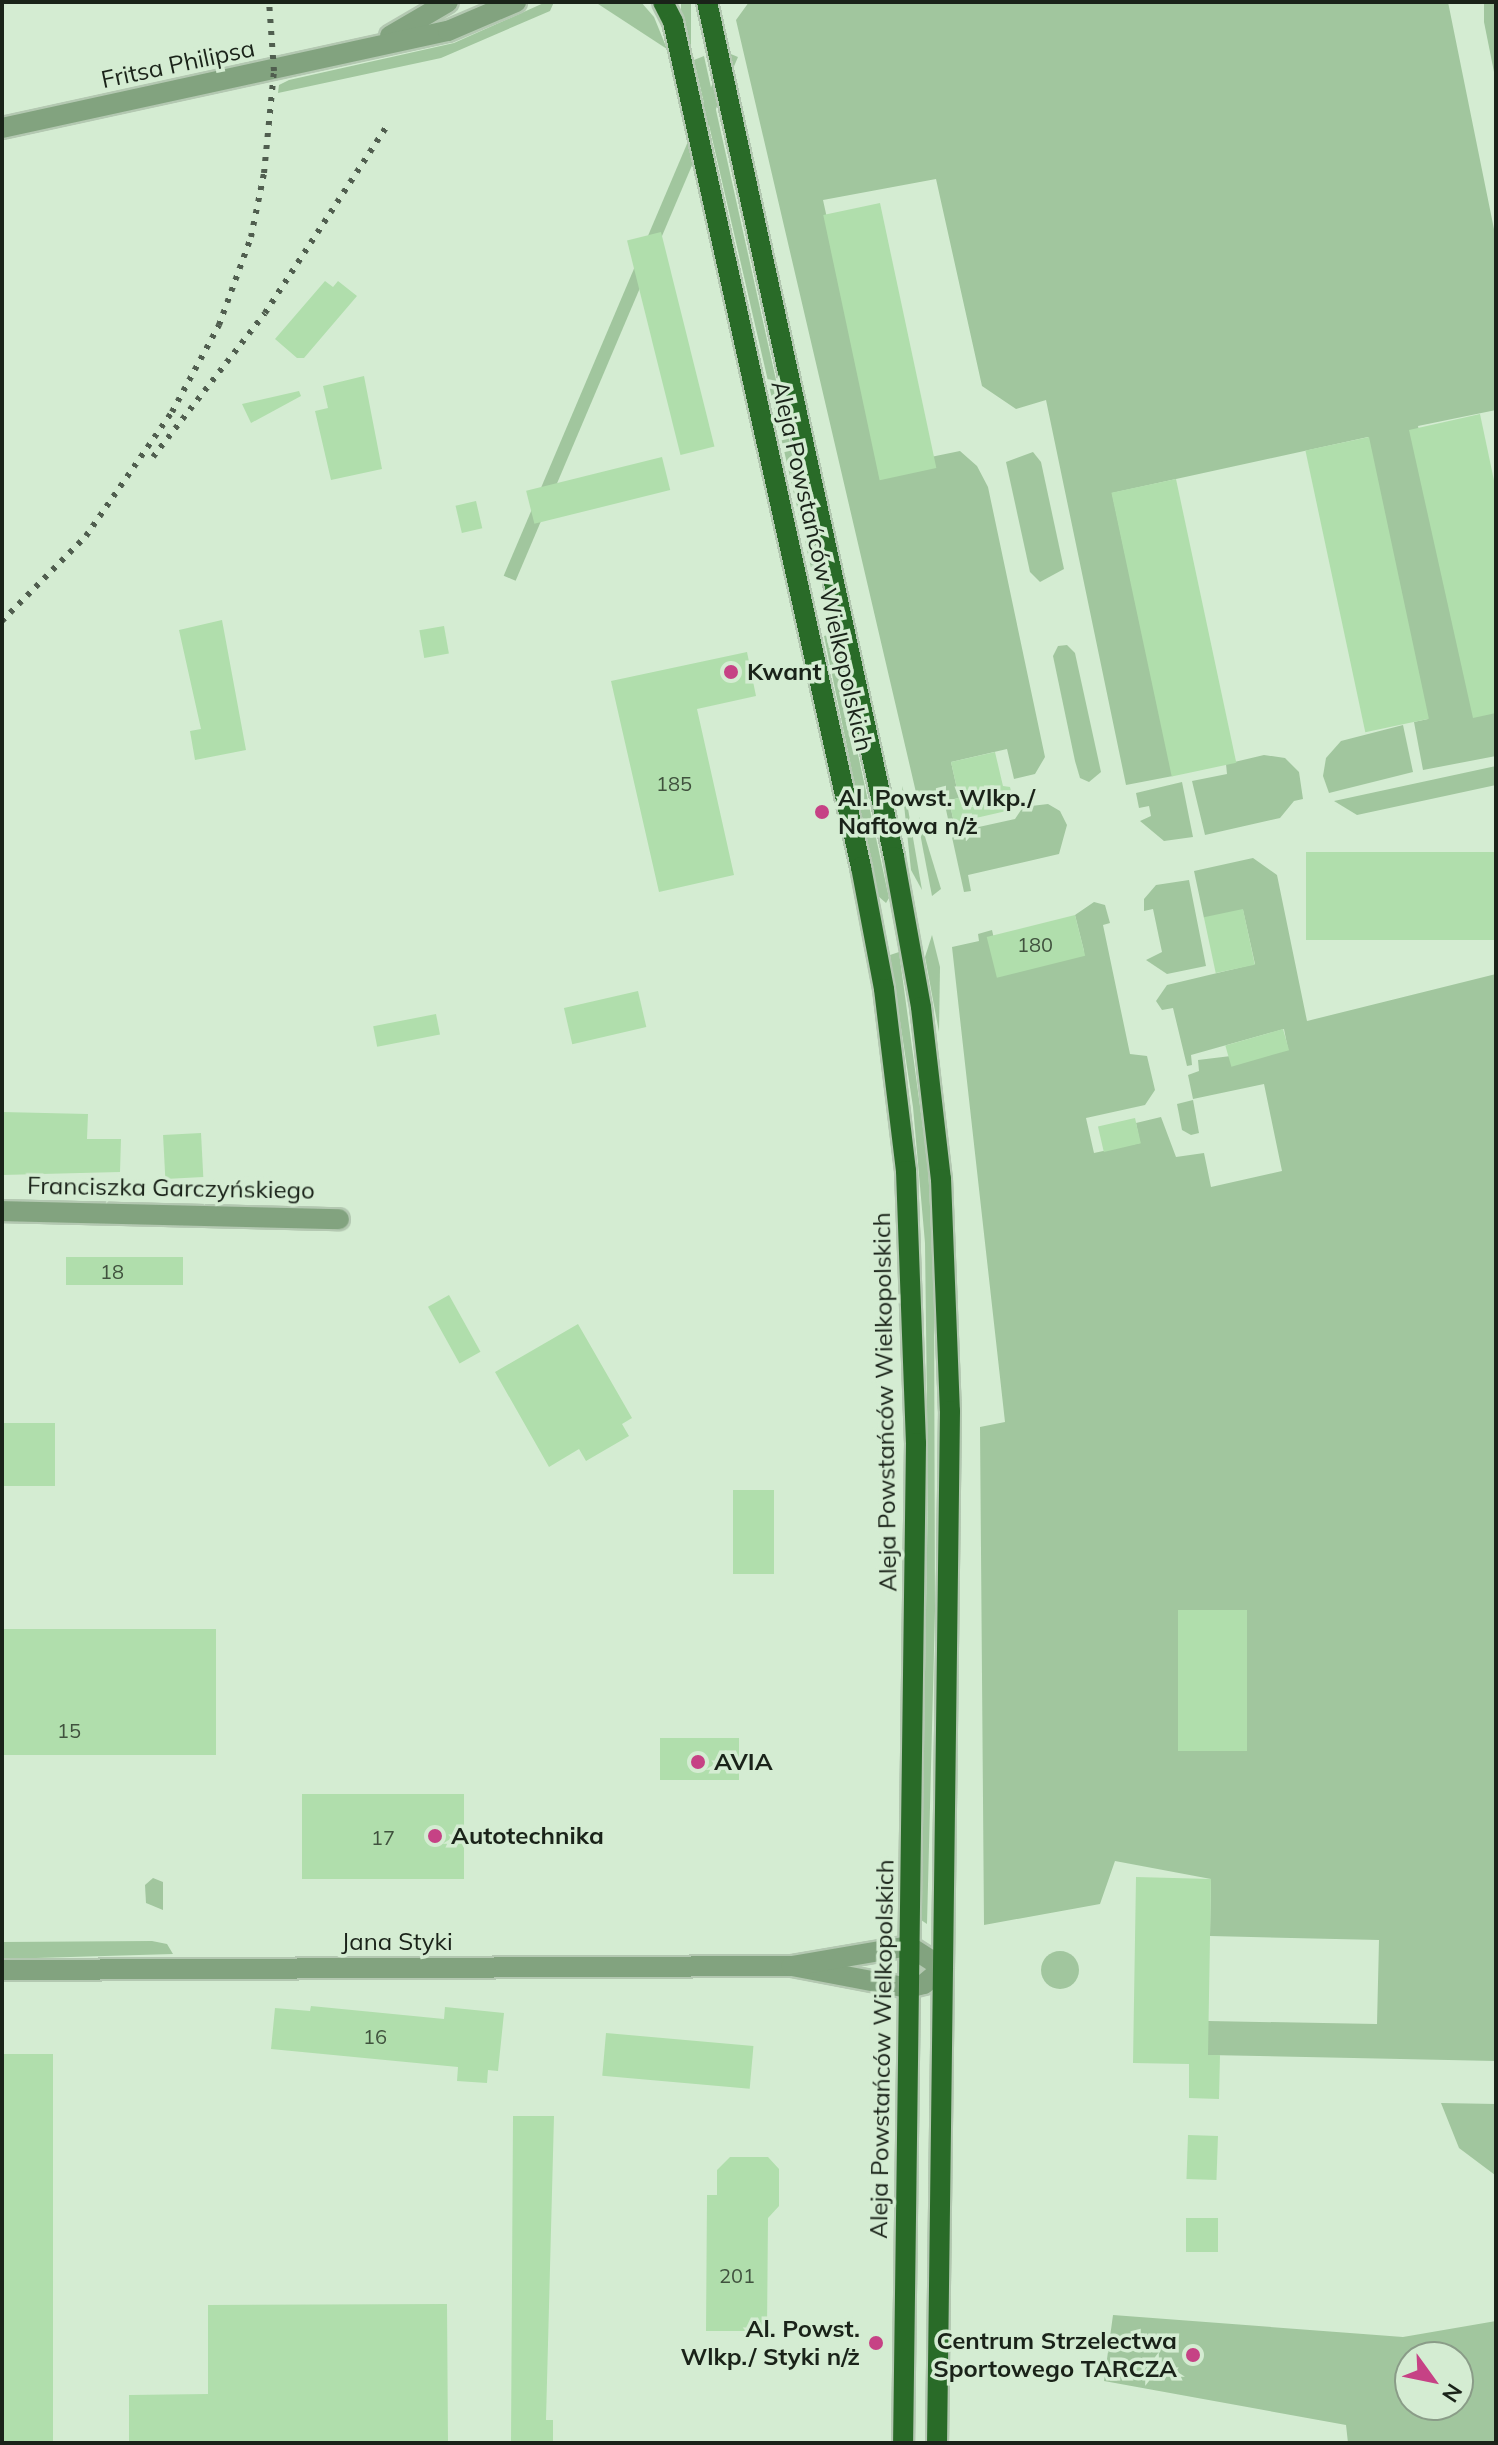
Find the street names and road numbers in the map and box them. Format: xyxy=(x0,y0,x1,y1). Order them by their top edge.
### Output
street label: Fritsa Philipsa xyxy=(99,34,257,94)
street label: Aleja Powstańców Wielkopolskich xyxy=(765,378,879,754)
street label: Franciszka Garczyńskiego xyxy=(27,1171,315,1205)
street label: Aleja Powstańców Wielkopolskich xyxy=(867,1212,903,1592)
street label: Aleja Powstańców Wielkopolskich xyxy=(864,1859,900,2239)
street label: Jana Styki xyxy=(341,1928,453,1956)

